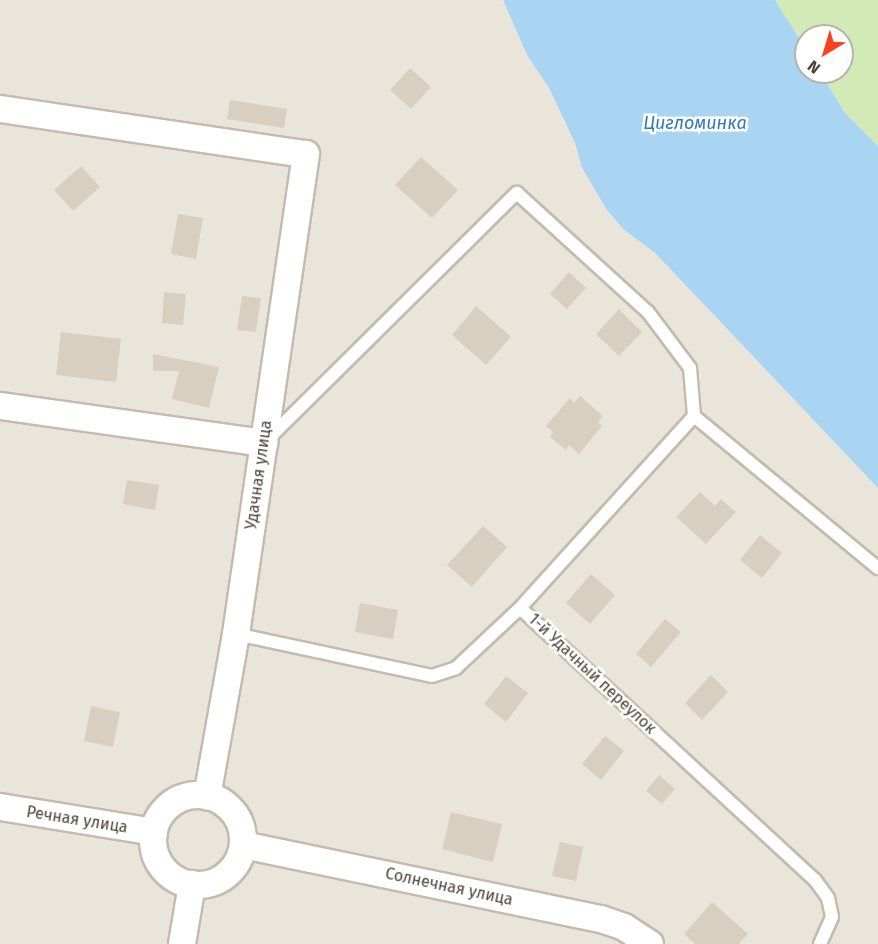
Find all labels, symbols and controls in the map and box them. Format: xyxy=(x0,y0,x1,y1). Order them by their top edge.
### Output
north arrow xyxy=(794,24,854,84)
text: N xyxy=(804,56,824,78)
water label: Цигломинка xyxy=(643,112,747,134)
street label: Удачная улица xyxy=(242,419,276,531)
street label: 1-й Удачный переулок xyxy=(524,610,660,738)
street label: Речная улица xyxy=(25,803,129,837)
street label: Солнечная улица xyxy=(383,864,515,910)

